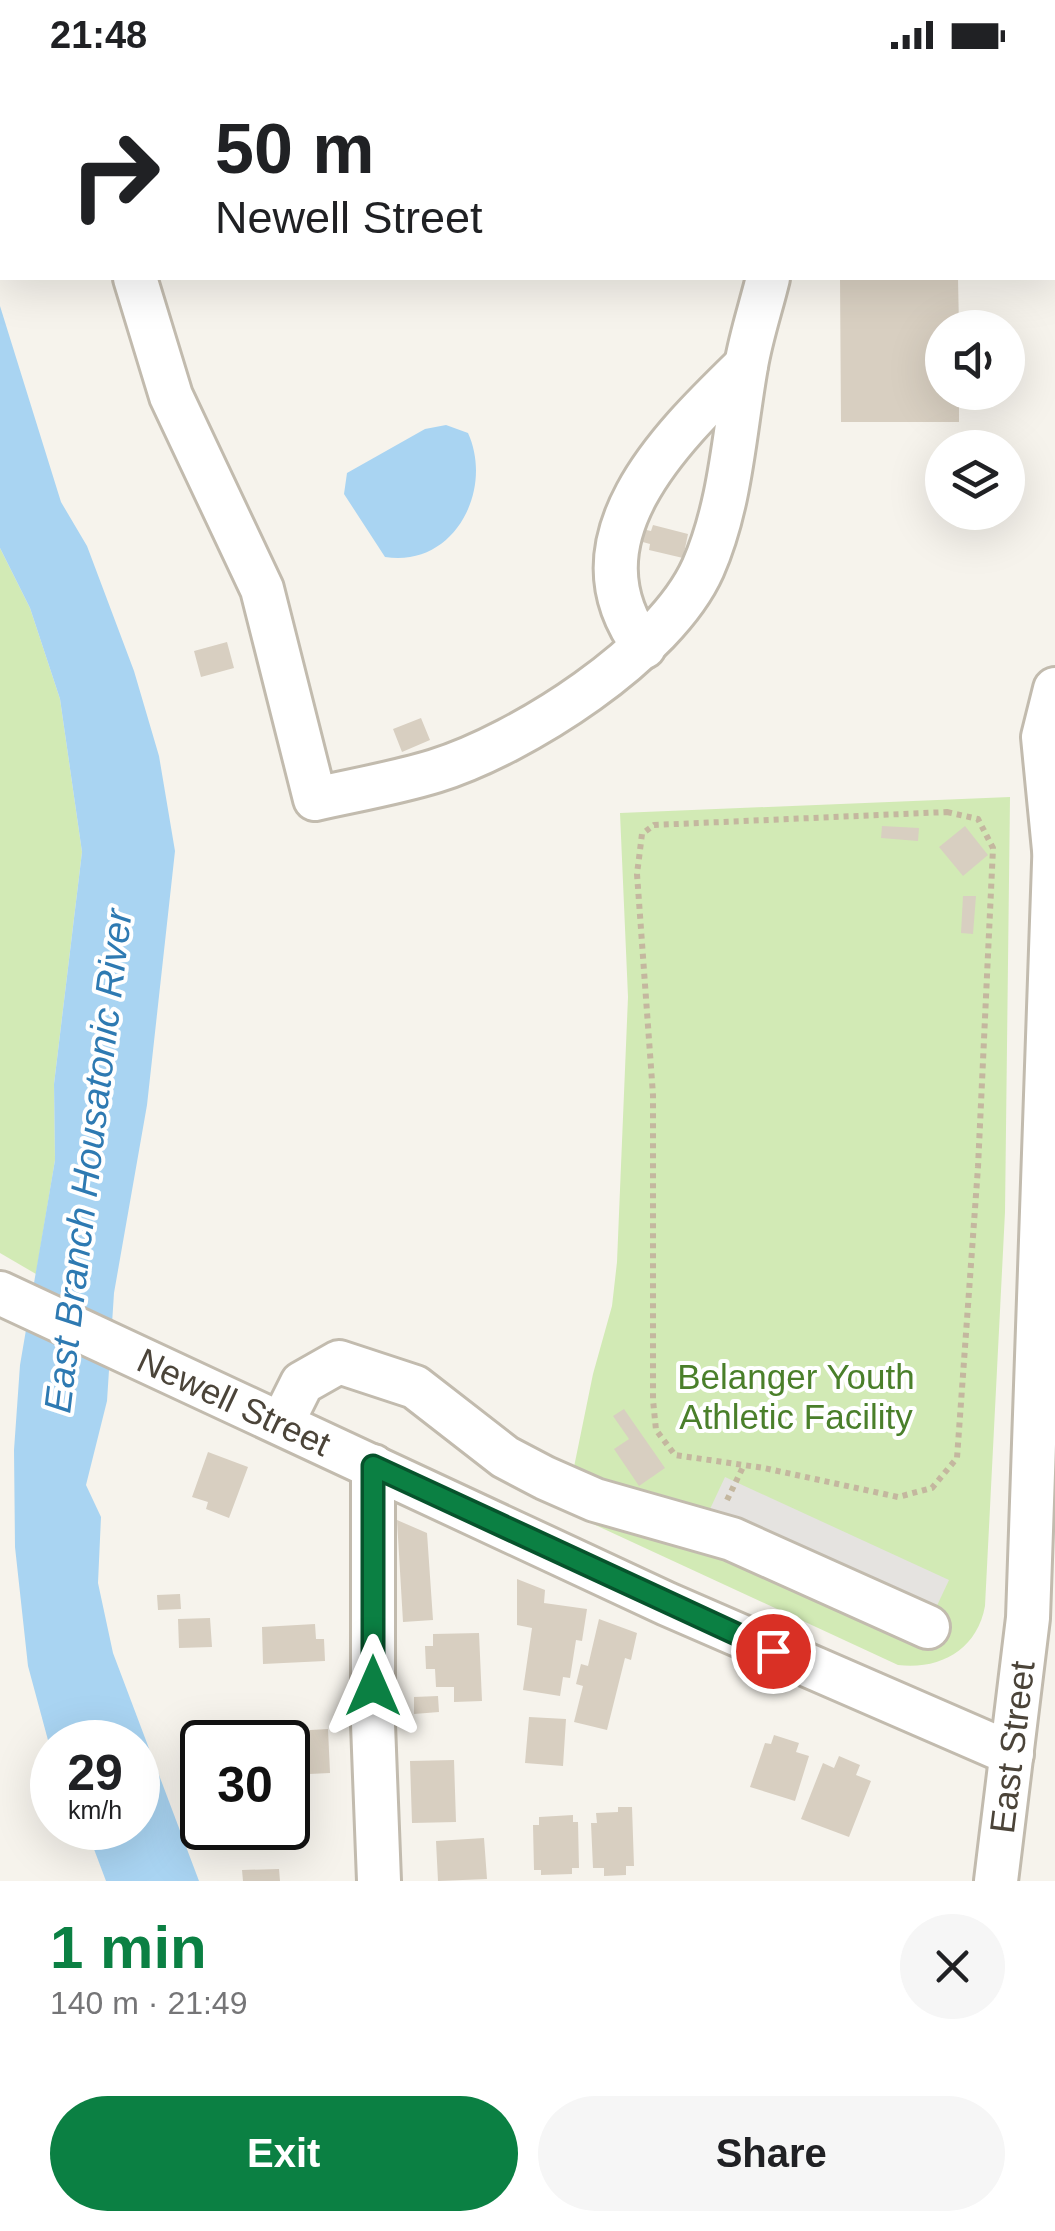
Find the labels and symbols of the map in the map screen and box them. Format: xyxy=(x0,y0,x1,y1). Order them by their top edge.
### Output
water label: East Branch Housatonic River xyxy=(36,906,140,1415)
street label: Newell Street xyxy=(131,1340,337,1463)
park label: Belanger Youth Athletic Facility xyxy=(677,1357,915,1436)
pin xyxy=(731,1609,816,1694)
position arrow xyxy=(321,1634,425,1738)
street label: East Street xyxy=(982,1658,1042,1835)
speed limit sign: 30 xyxy=(180,1720,310,1850)

